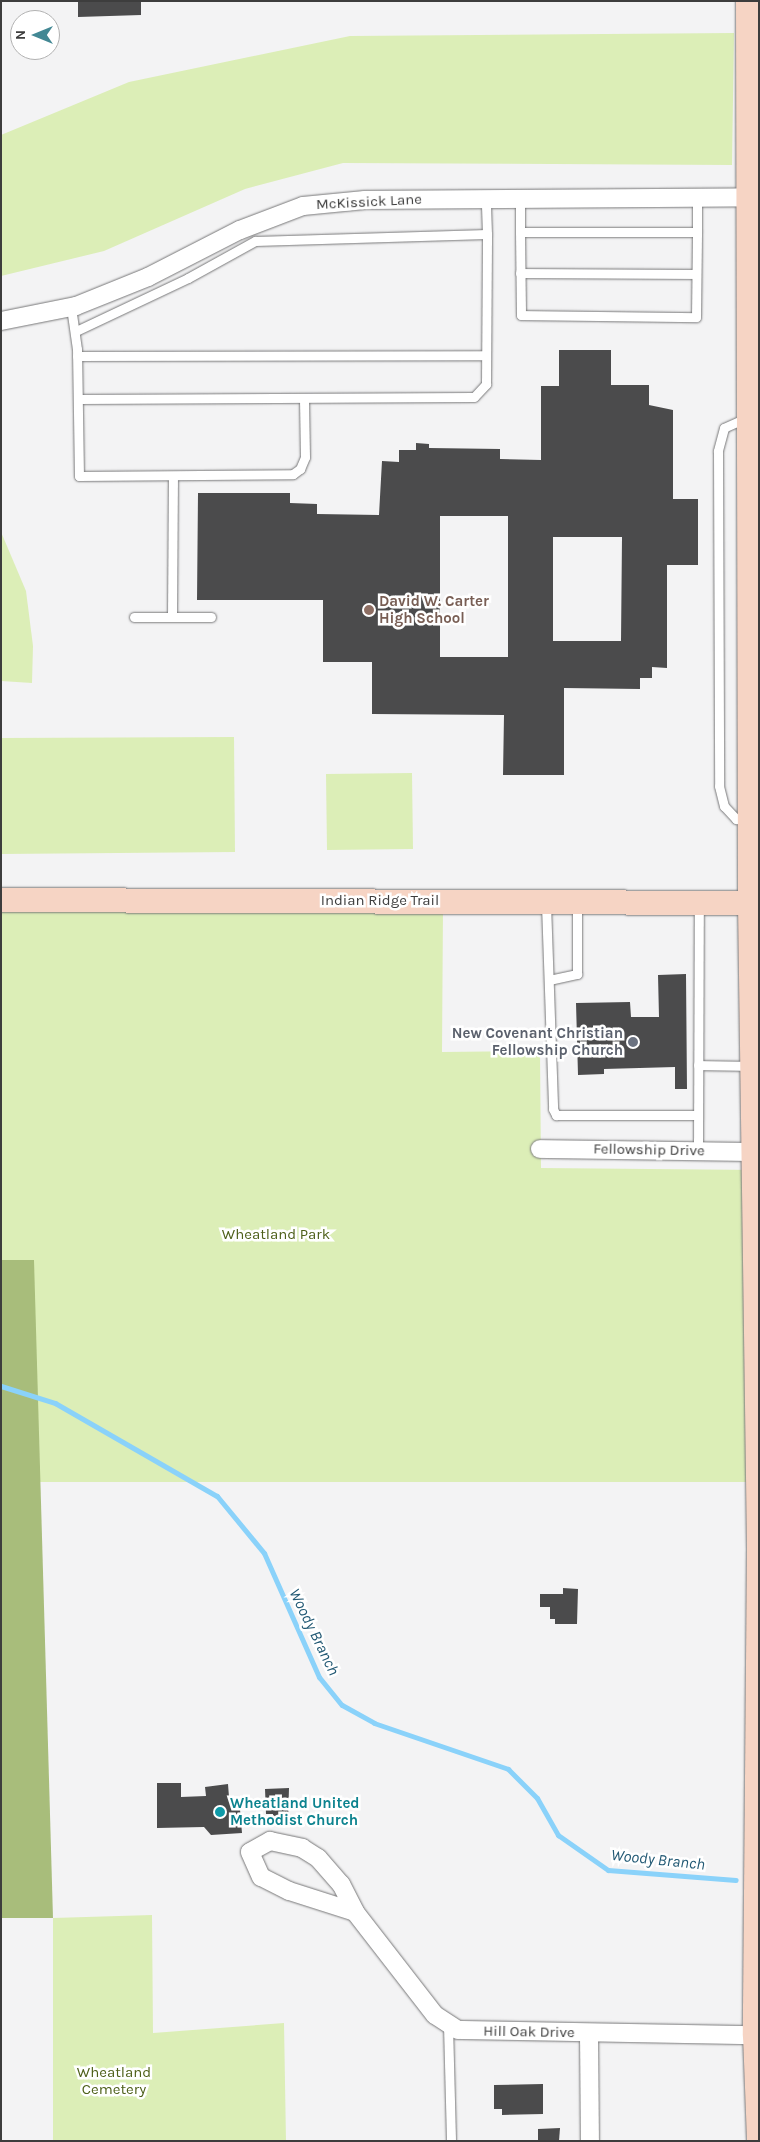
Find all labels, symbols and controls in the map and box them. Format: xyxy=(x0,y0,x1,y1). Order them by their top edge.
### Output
north arrow xyxy=(10,10,60,60)
text: N xyxy=(12,30,29,40)
street label: McKissick Lane xyxy=(316,190,422,214)
place label: David W. Carter High School xyxy=(379,592,489,627)
marker: David W. Carter High School xyxy=(363,604,375,616)
street label: Indian Ridge Trail xyxy=(321,892,439,910)
place label: New Covenant Christian Fellowship Church xyxy=(452,1024,623,1059)
marker: New Covenant Christian Fellowship Church xyxy=(627,1036,639,1048)
street label: Fellowship Drive xyxy=(593,1140,705,1160)
park label: Wheatland Park xyxy=(222,1226,330,1244)
water label: Woody Branch xyxy=(285,1585,343,1679)
place label: Wheatland United Methodist Church xyxy=(230,1794,360,1829)
marker: Wheatland United Methodist Church xyxy=(214,1806,226,1818)
water label: Woody Branch xyxy=(610,1846,706,1874)
street label: Hill Oak Drive xyxy=(483,2022,575,2042)
park label: Wheatland Cemetery xyxy=(77,2063,151,2098)

